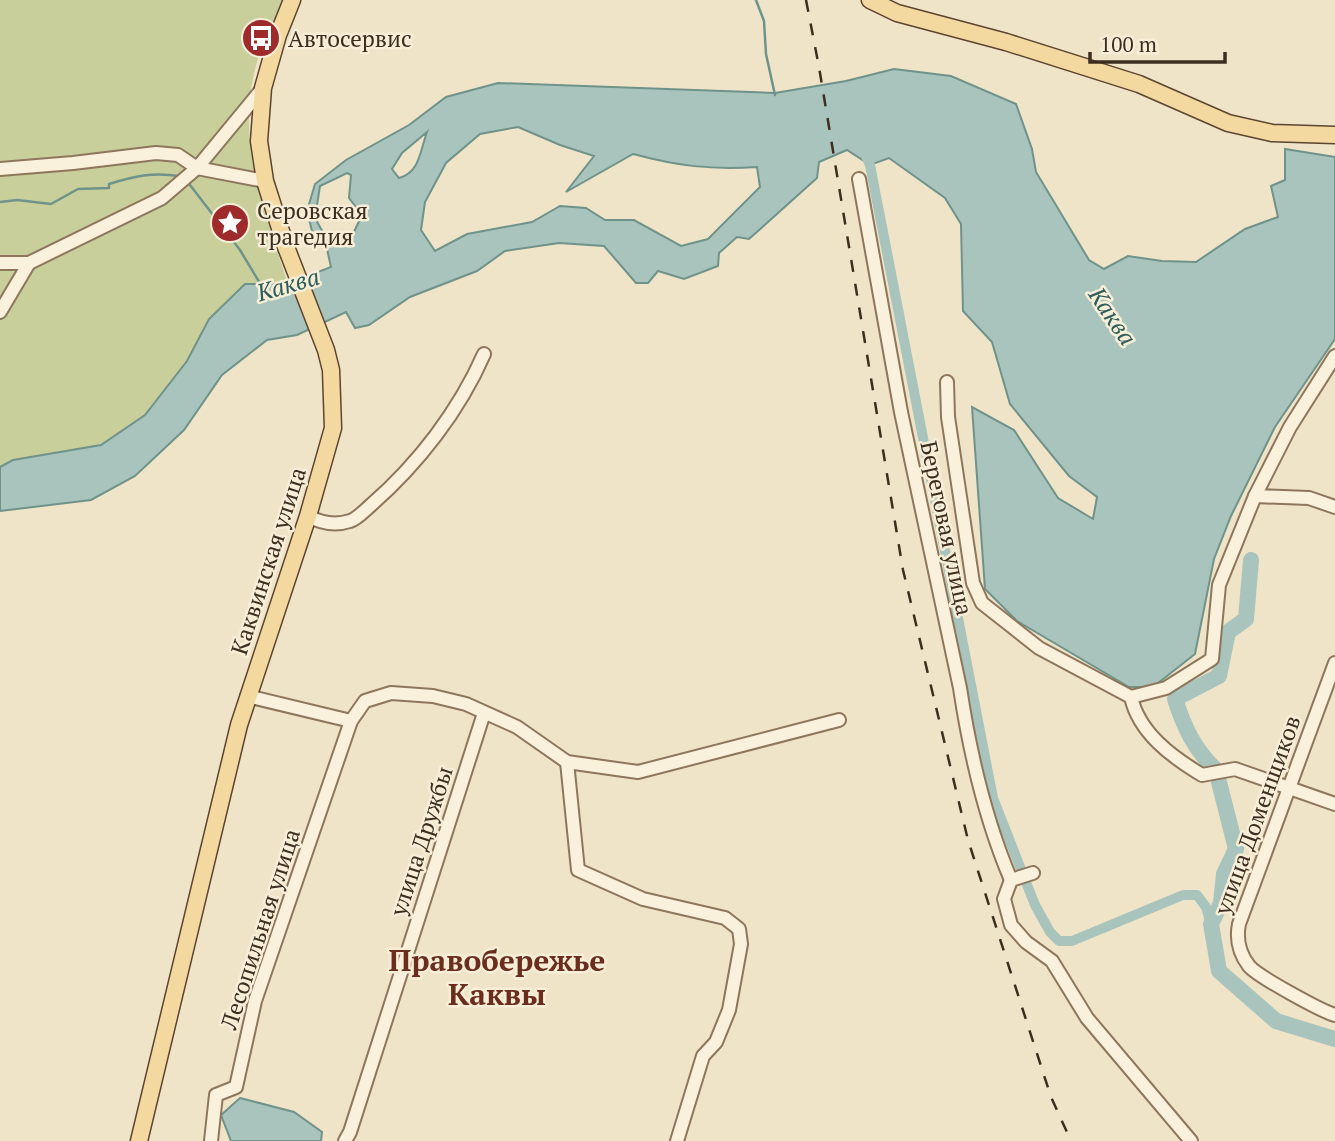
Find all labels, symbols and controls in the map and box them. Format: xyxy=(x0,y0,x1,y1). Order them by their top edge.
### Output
bus stop icon: Автосервис xyxy=(240,17,282,59)
scale bar xyxy=(1090,21,1225,65)
place label: Автосервис xyxy=(288,23,412,54)
text: 100 m xyxy=(1100,30,1157,58)
place label: Серовская трагедия xyxy=(257,195,368,252)
place icon: Серовская трагедия xyxy=(209,202,251,244)
water label: Каква xyxy=(252,260,323,308)
water label: Каква xyxy=(1081,280,1144,351)
street label: Береговая улица xyxy=(913,438,981,618)
street label: Каквинская улица xyxy=(223,463,313,659)
street label: улица Доменщиков xyxy=(1206,711,1307,920)
street label: улица Дружбы xyxy=(382,762,460,921)
street label: Лесопильная улица xyxy=(213,825,307,1034)
district label: Правобережье Каквы xyxy=(389,940,605,1014)

